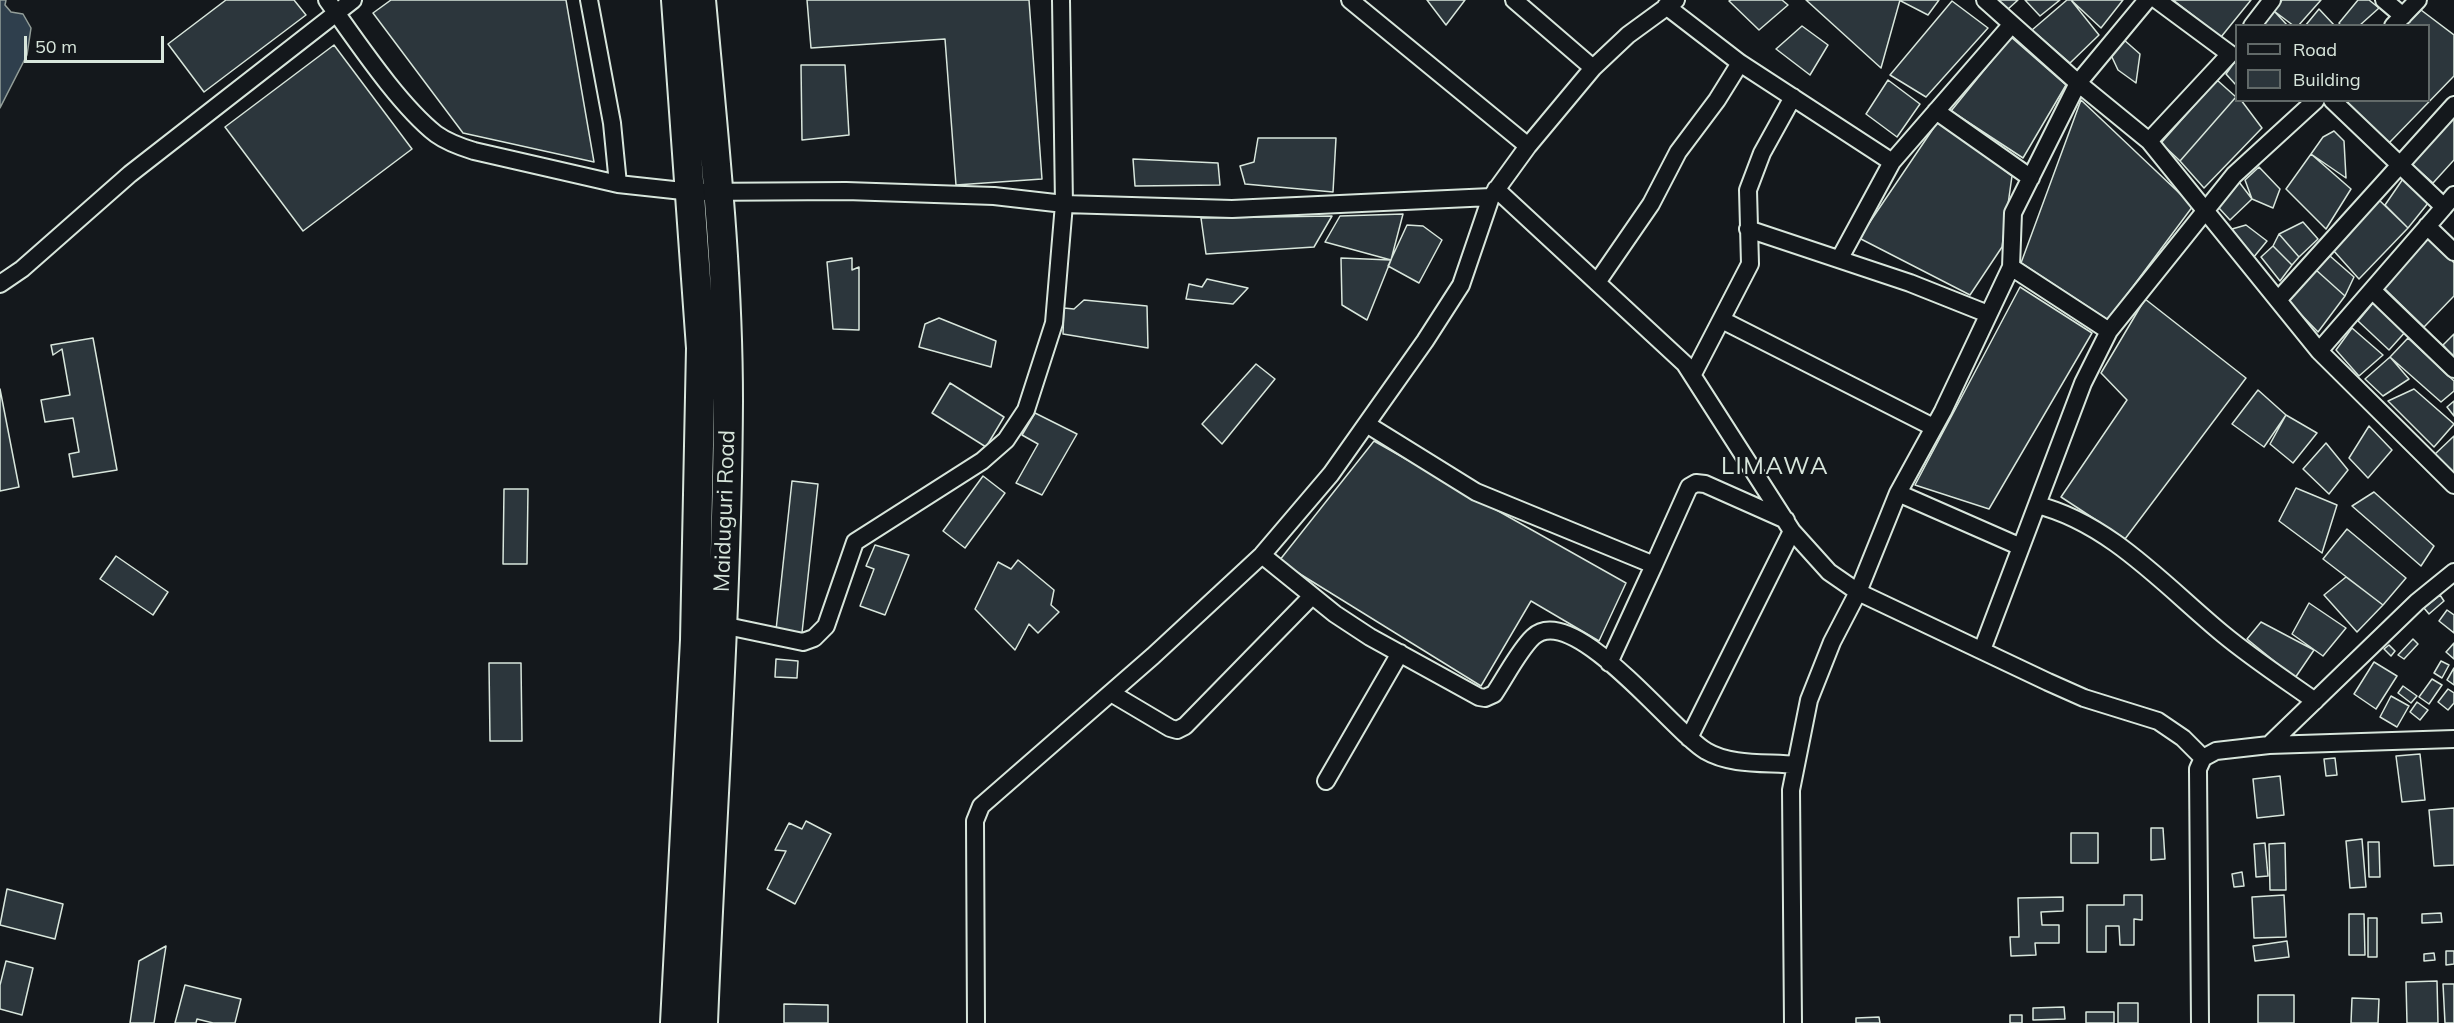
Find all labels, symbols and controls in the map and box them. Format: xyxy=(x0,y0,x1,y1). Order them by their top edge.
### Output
scale bar xyxy=(27,24,166,62)
legend xyxy=(2235,24,2430,102)
text: 50 m xyxy=(35,35,77,58)
text: Road xyxy=(2293,38,2337,61)
text: Building xyxy=(2293,68,2361,91)
street label: Maiduguri Road xyxy=(709,430,741,592)
district label: LIMAWA xyxy=(1721,453,1829,481)

